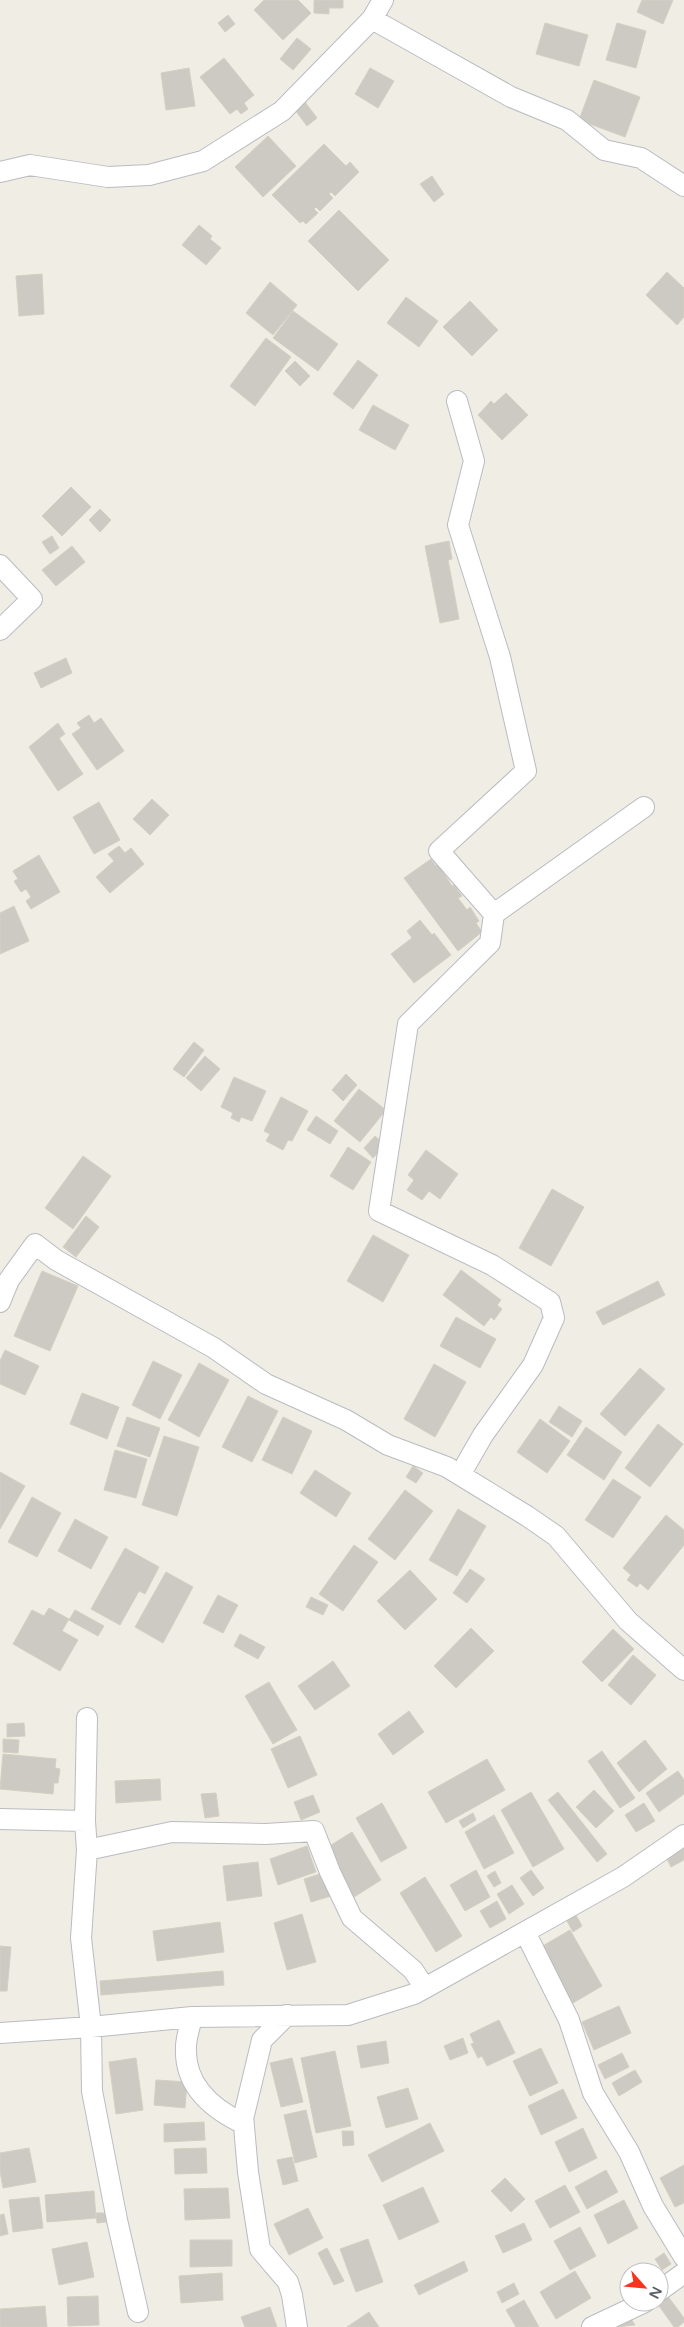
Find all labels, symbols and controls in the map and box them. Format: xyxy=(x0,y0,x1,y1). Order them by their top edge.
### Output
north arrow xyxy=(619,2262,669,2312)
text: N xyxy=(645,2284,665,2302)

